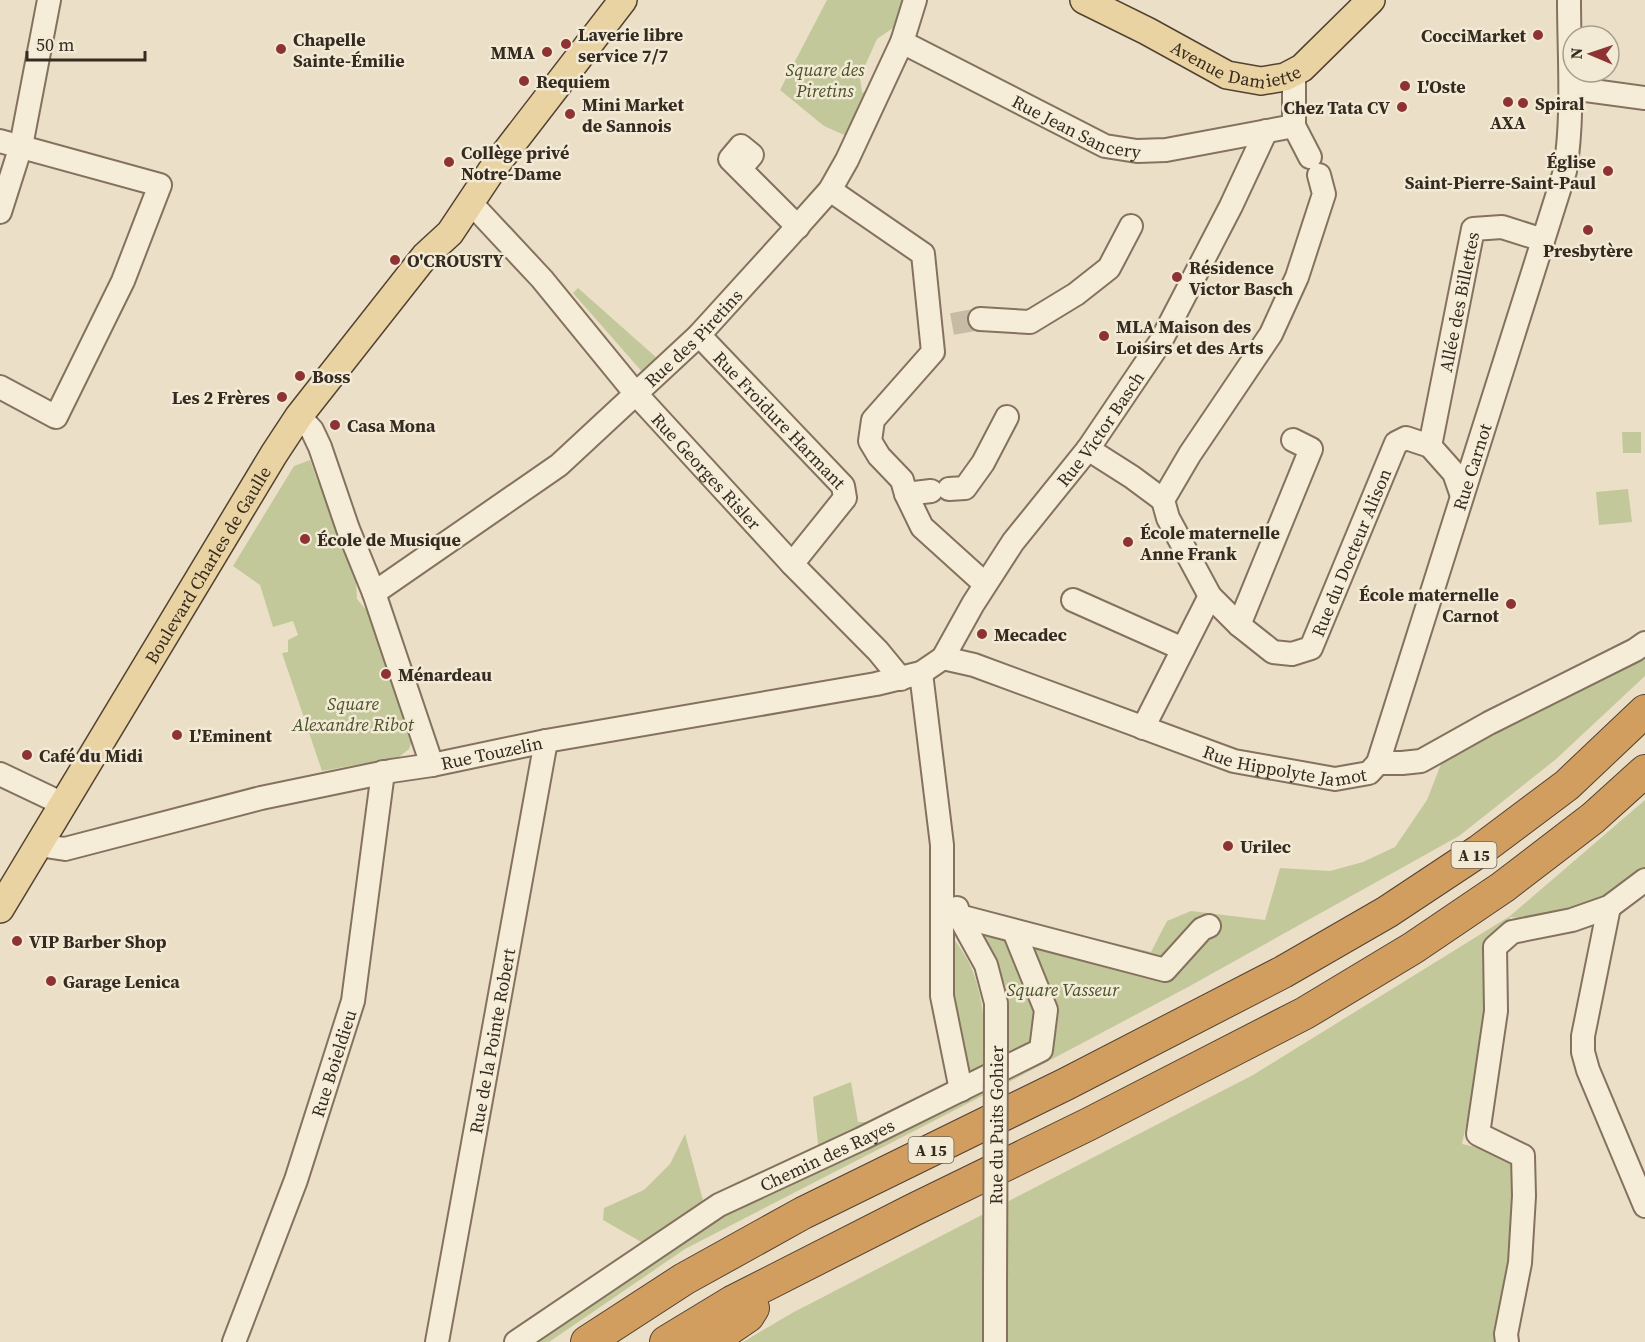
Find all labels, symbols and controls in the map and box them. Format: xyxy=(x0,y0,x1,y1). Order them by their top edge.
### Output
place label: Laverie libre service 7/7 xyxy=(578,22,683,68)
place label: CocciMarket xyxy=(1421,23,1527,48)
scale bar xyxy=(27,24,146,62)
north arrow xyxy=(1561,24,1621,84)
place label: Chapelle Sainte-Émilie xyxy=(293,27,405,73)
marker: CocciMarket xyxy=(1531,28,1545,42)
text: 50 m xyxy=(36,32,74,57)
street label: Avenue Damiette xyxy=(1167,34,1305,94)
marker: Laverie libre service 7/7 xyxy=(559,37,573,51)
place label: MMA xyxy=(491,40,535,65)
marker: Chapelle Sainte-Émilie xyxy=(274,42,288,56)
marker: MMA xyxy=(540,45,554,59)
text: N xyxy=(1565,47,1587,60)
park label: Square des Piretins xyxy=(786,57,865,103)
place label: Requiem xyxy=(536,69,610,94)
marker: Requiem xyxy=(517,74,531,88)
place label: L'Oste xyxy=(1417,74,1466,99)
marker: L'Oste xyxy=(1398,79,1412,93)
street label: Rue Jean Sancery xyxy=(1008,88,1144,164)
place label: Spiral xyxy=(1535,91,1585,116)
place label: Mini Market de Sannois xyxy=(582,92,684,138)
place label: Chez Tata CV xyxy=(1283,95,1390,120)
marker: AXA xyxy=(1501,95,1515,109)
marker: Spiral xyxy=(1516,96,1530,110)
marker: Chez Tata CV xyxy=(1395,100,1409,114)
marker: Mini Market de Sannois xyxy=(563,107,577,121)
place label: AXA xyxy=(1490,110,1526,135)
place label: Collège privé Notre-Dame xyxy=(461,140,569,186)
place label: Église Saint-Pierre-Saint-Paul xyxy=(1405,149,1596,195)
marker: Collège privé Notre-Dame xyxy=(442,155,456,169)
marker: Église Saint-Pierre-Saint-Paul xyxy=(1601,164,1615,178)
marker: Presbytère xyxy=(1581,223,1595,237)
street label: Allée des Billettes xyxy=(1432,229,1485,374)
place label: Presbytère xyxy=(1543,238,1633,263)
place label: O'CROUSTY xyxy=(407,248,504,273)
marker: O'CROUSTY xyxy=(388,253,402,267)
place label: Résidence Victor Basch xyxy=(1189,255,1293,301)
marker: Résidence Victor Basch xyxy=(1170,270,1184,284)
street label: Rue des Piretins xyxy=(639,283,748,392)
place label: MLA Maison des Loisirs et des Arts xyxy=(1116,314,1264,360)
marker: MLA Maison des Loisirs et des Arts xyxy=(1097,329,1111,343)
street label: Rue Froidure Harmant xyxy=(708,345,852,494)
place label: Boss xyxy=(312,364,350,389)
street label: Rue Victor Basch xyxy=(1050,366,1150,491)
marker: Boss xyxy=(293,369,307,383)
place label: Les 2 Frères xyxy=(172,385,270,410)
marker: Les 2 Frères xyxy=(275,390,289,404)
street label: Rue Georges Risler xyxy=(646,407,767,535)
place label: Casa Mona xyxy=(347,413,436,438)
marker: Casa Mona xyxy=(328,418,342,432)
street label: Rue Carnot xyxy=(1446,420,1497,514)
street label: Boulevard Charles de Gaulle xyxy=(138,461,276,668)
street label: Rue du Docteur Alison xyxy=(1305,464,1397,640)
place label: École maternelle Anne Frank xyxy=(1140,520,1280,566)
place label: École de Musique xyxy=(317,527,461,552)
marker: École de Musique xyxy=(298,532,312,546)
marker: École maternelle Anne Frank xyxy=(1121,535,1135,549)
place label: École maternelle Carnot xyxy=(1359,582,1500,628)
marker: École maternelle Carnot xyxy=(1504,597,1518,611)
place label: Mecadec xyxy=(994,622,1067,647)
marker: Mecadec xyxy=(975,627,989,641)
place label: Ménardeau xyxy=(398,662,492,687)
marker: Ménardeau xyxy=(379,667,393,681)
park label: Square Alexandre Ribot xyxy=(291,691,415,737)
place label: L'Eminent xyxy=(189,723,273,748)
marker: L'Eminent xyxy=(170,728,184,742)
street label: Rue Touzelin xyxy=(438,730,545,775)
street label: Rue Hippolyte Jamot xyxy=(1200,738,1368,791)
place label: Café du Midi xyxy=(39,743,143,768)
marker: Café du Midi xyxy=(20,748,34,762)
place label: Urilec xyxy=(1240,834,1291,859)
marker: Urilec xyxy=(1221,839,1235,853)
road number: A 15 xyxy=(1452,842,1496,868)
place label: VIP Barber Shop xyxy=(29,929,166,954)
marker: VIP Barber Shop xyxy=(10,934,24,948)
street label: Rue de la Pointe Robert xyxy=(463,946,521,1135)
place label: Garage Lenica xyxy=(63,969,180,994)
marker: Garage Lenica xyxy=(44,974,58,988)
park label: Square Vasseur xyxy=(1007,977,1120,1002)
street label: Rue Boieldieu xyxy=(304,1006,362,1120)
street label: Rue du Puits Gohier xyxy=(983,1045,1009,1205)
street label: Chemin des Rayes xyxy=(755,1112,899,1197)
road number: A 15 xyxy=(908,1137,954,1163)

